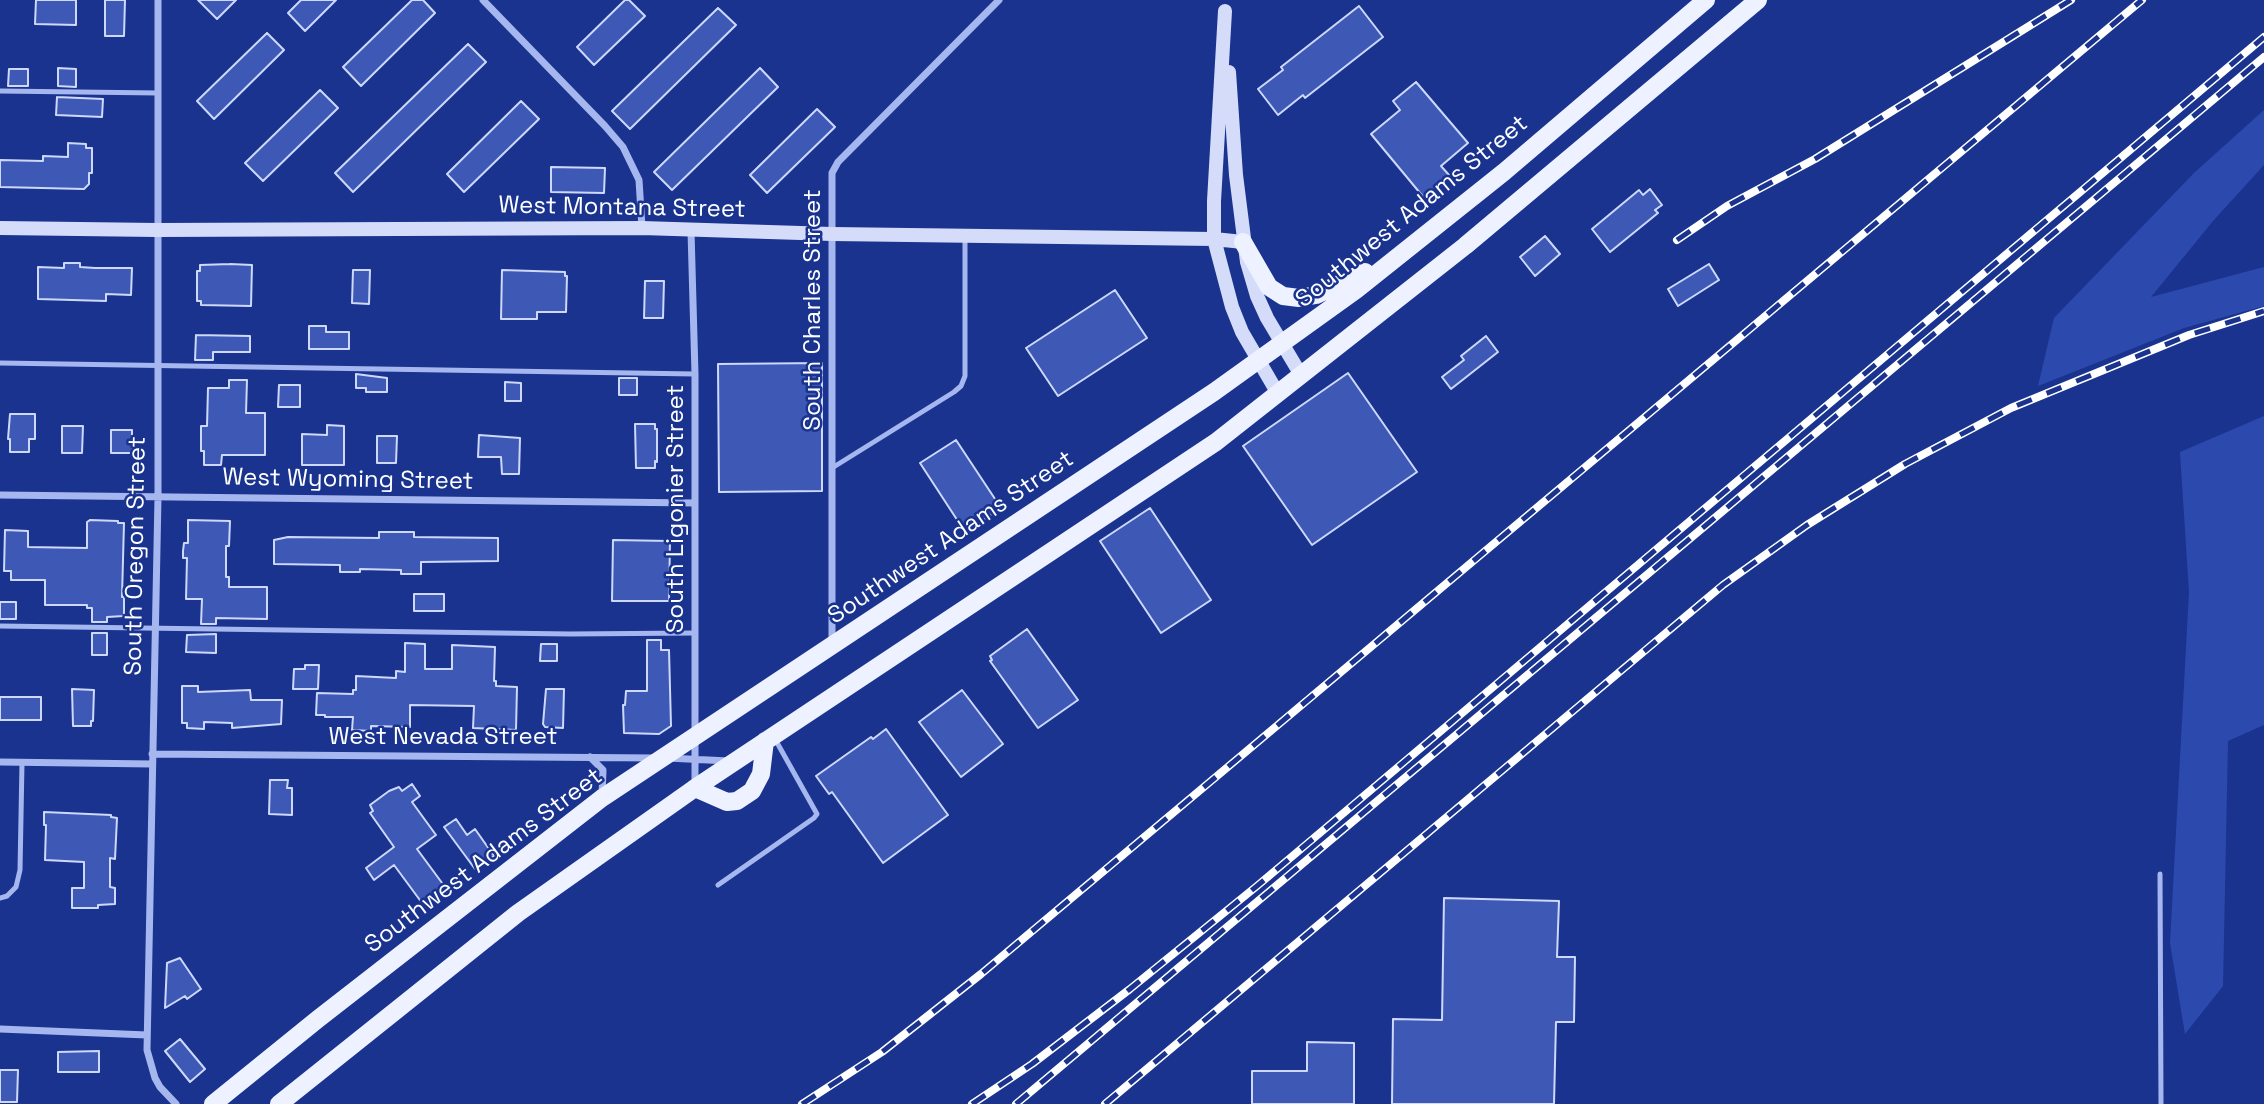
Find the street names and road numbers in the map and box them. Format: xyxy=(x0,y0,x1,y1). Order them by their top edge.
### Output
street label: Southwest Adams Street xyxy=(1290,110,1534,314)
street label: South Charles Street xyxy=(799,189,827,431)
street label: West Montana Street xyxy=(498,191,746,225)
street label: South Ligonier Street xyxy=(662,385,690,633)
street label: South Oregon Street xyxy=(120,436,152,676)
street label: Southwest Adams Street xyxy=(823,445,1079,631)
street label: West Wyoming Street xyxy=(222,463,474,497)
street label: West Nevada Street xyxy=(329,723,557,751)
street label: Southwest Adams Street xyxy=(360,762,608,960)

